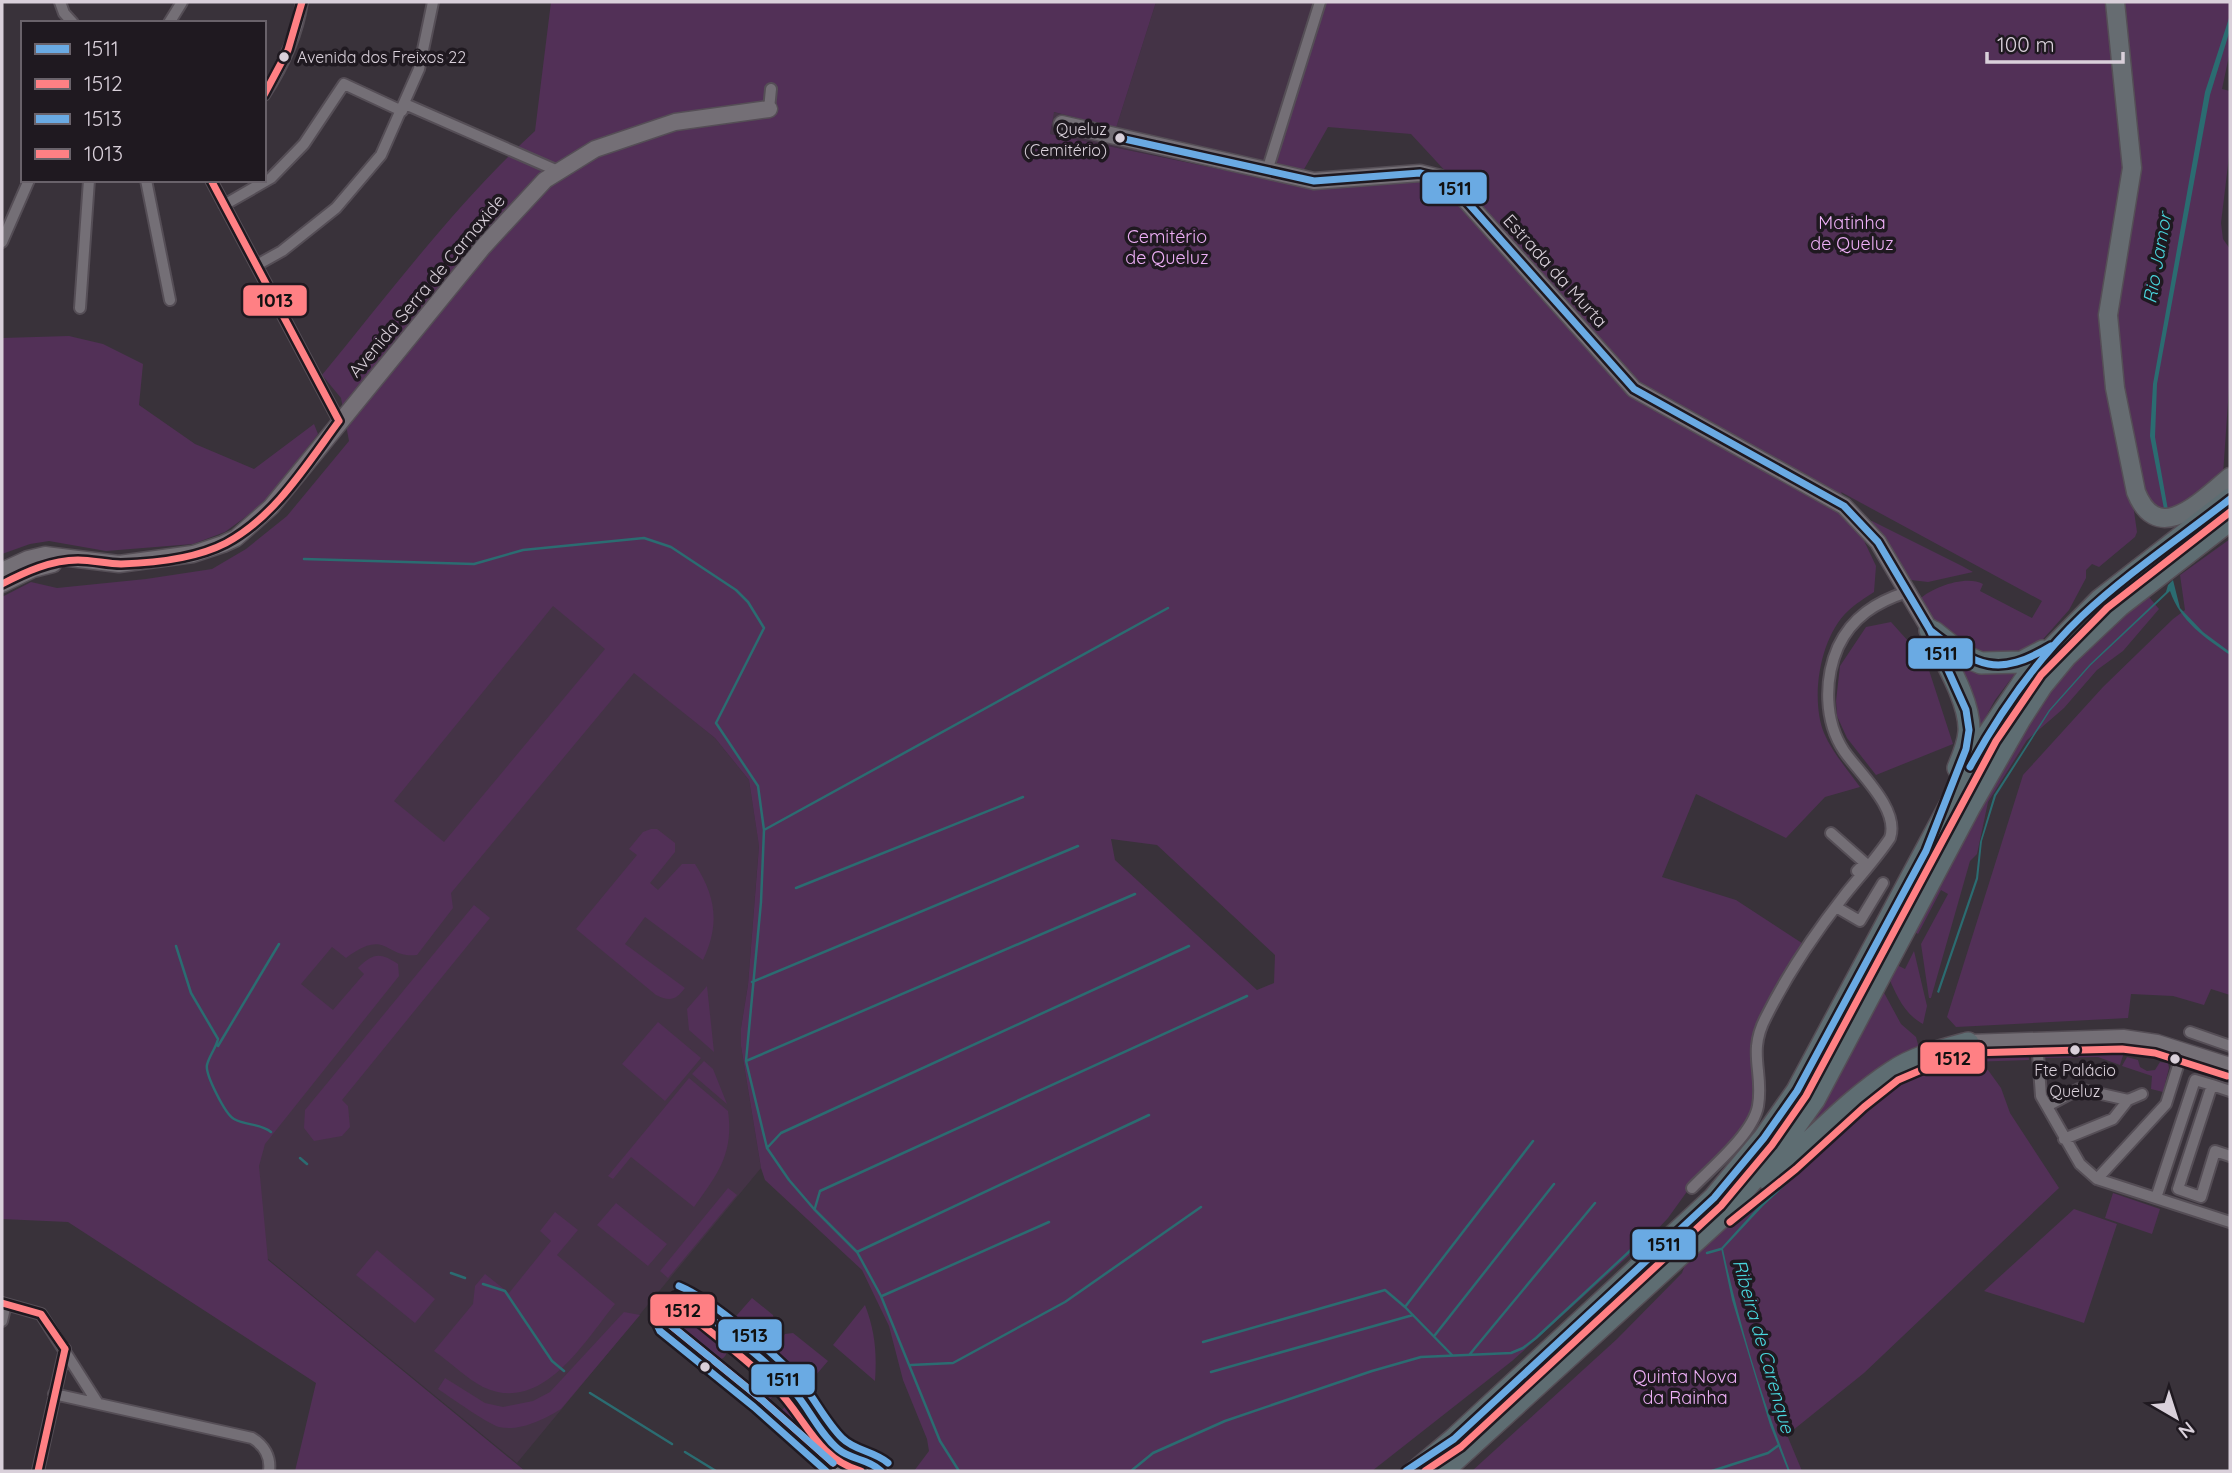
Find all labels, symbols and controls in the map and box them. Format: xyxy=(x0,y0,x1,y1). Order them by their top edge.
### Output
legend xyxy=(21,21,266,182)
scale bar xyxy=(1987,21,2124,65)
text: 100 m xyxy=(1997,31,2055,57)
text: 1511 xyxy=(84,35,119,61)
place label: Avenida dos Freixos 22 xyxy=(297,47,466,67)
marker: Avenida dos Freixos 22 xyxy=(277,50,291,64)
text: 1512 xyxy=(84,70,123,96)
text: 1513 xyxy=(84,105,122,131)
place label: Queluz (Cemitério) xyxy=(1024,119,1107,160)
marker: Queluz (Cemitério) xyxy=(1113,131,1127,145)
text: 1013 xyxy=(84,140,123,166)
line badge: 1511 xyxy=(1421,171,1488,205)
text: 1511 xyxy=(1438,176,1472,200)
street label: Avenida Serra de Carnaxide xyxy=(343,189,510,382)
water label: Rio Jamor xyxy=(2137,208,2177,305)
street label: Estrada da Murta xyxy=(1498,209,1612,332)
park label: Matinha de Queluz xyxy=(1810,211,1894,255)
park label: Cemitério de Queluz xyxy=(1125,225,1209,269)
line badge: 1013 xyxy=(242,284,308,317)
text: 1013 xyxy=(257,288,293,312)
line badge: 1511 xyxy=(1907,637,1974,670)
text: 1511 xyxy=(1924,641,1958,665)
line badge: 1512 xyxy=(1919,1041,1986,1075)
marker: Fte Palácio Queluz xyxy=(2068,1043,2082,1057)
text: 1512 xyxy=(1935,1046,1971,1070)
unlabelled marker xyxy=(2168,1052,2182,1066)
place label: Fte Palácio Queluz xyxy=(2034,1060,2116,1101)
line badge: 1511 xyxy=(1631,1228,1697,1261)
text: 1511 xyxy=(1647,1232,1681,1256)
water label: Ribeira de Carenque xyxy=(1728,1256,1801,1437)
line badge: 1512 xyxy=(649,1293,716,1327)
text: 1512 xyxy=(665,1298,701,1322)
line badge: 1513 xyxy=(717,1318,783,1352)
text: 1513 xyxy=(732,1323,768,1347)
unlabelled marker xyxy=(698,1360,712,1374)
line badge: 1511 xyxy=(750,1363,816,1396)
park label: Quinta Nova da Rainha xyxy=(1633,1365,1737,1409)
text: 1511 xyxy=(766,1367,800,1391)
north arrow xyxy=(2141,1382,2211,1452)
text: N xyxy=(2174,1416,2200,1444)

